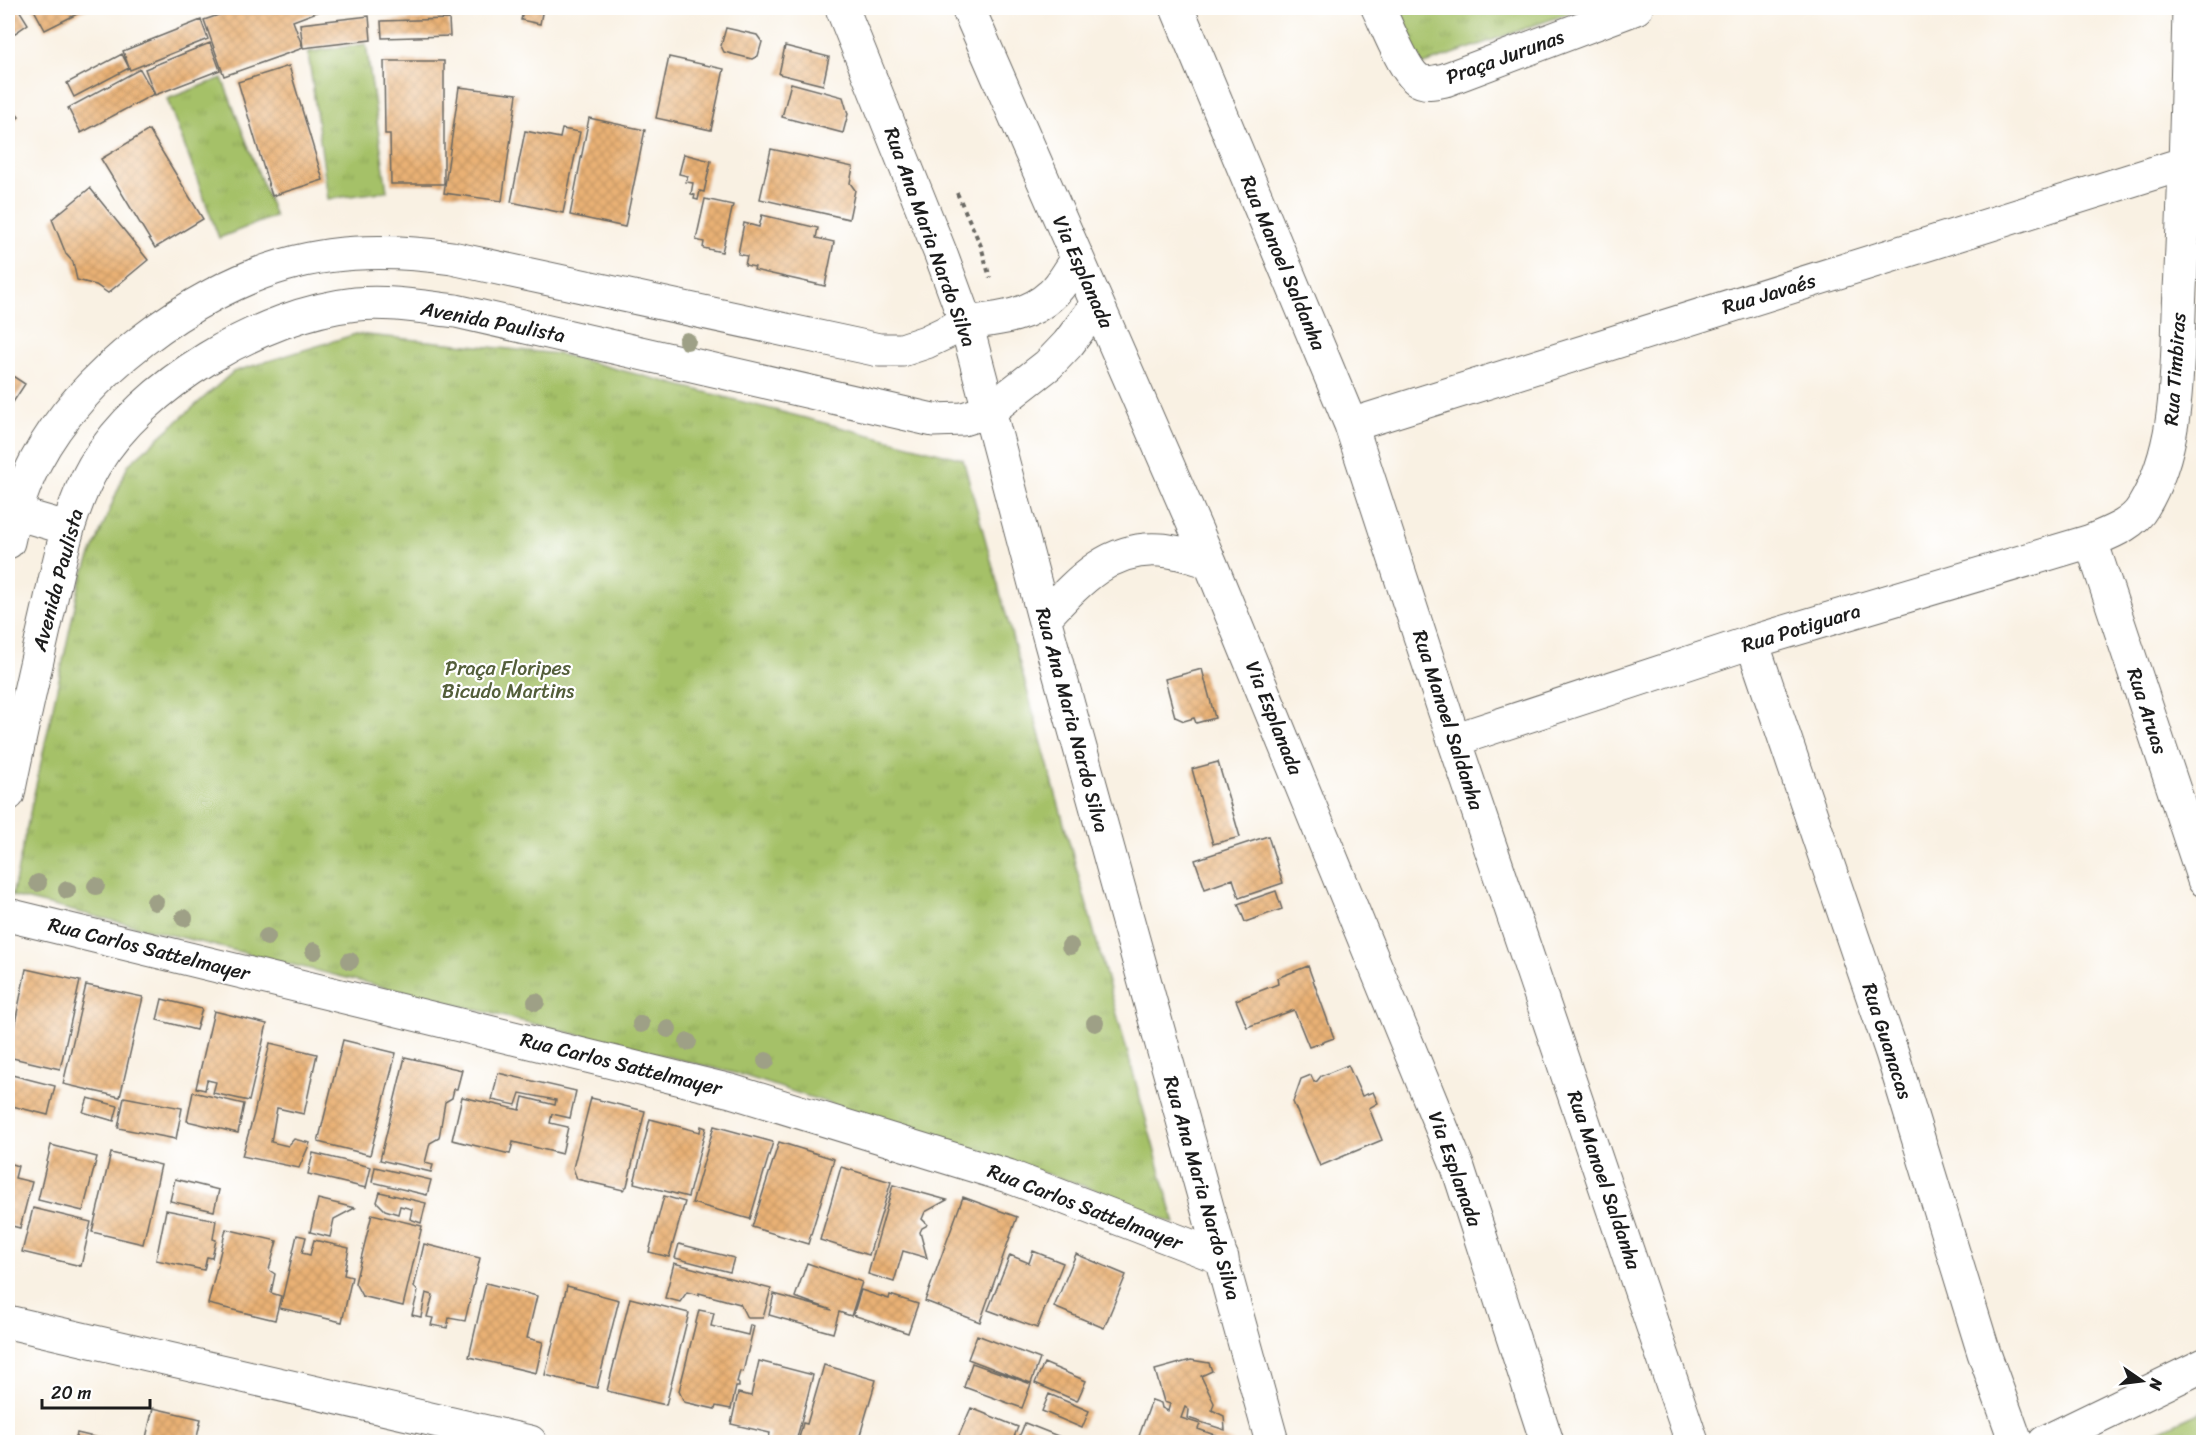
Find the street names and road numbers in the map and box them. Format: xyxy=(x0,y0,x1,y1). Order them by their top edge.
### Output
street label: Praça Jurunas xyxy=(1441,19,1570,95)
street label: Rua Ana Maria Nardo Silva xyxy=(874,122,986,352)
street label: Rua Manoel Saldanha xyxy=(1230,170,1336,357)
street label: Via Esplanada xyxy=(1042,210,1124,335)
street label: Rua Javaés xyxy=(1718,263,1821,325)
street label: Avenida Paulista xyxy=(417,291,568,353)
street label: Rua Timbiras xyxy=(2154,311,2196,427)
street label: Avenida Paulista xyxy=(22,505,94,656)
street label: Rua Potiguara xyxy=(1737,593,1865,663)
street label: Rua Ana Maria Nardo Silva xyxy=(1025,603,1119,837)
street label: Rua Manoel Saldanha xyxy=(1402,625,1494,815)
street label: Via Esplanada xyxy=(1235,656,1313,781)
street label: Rua Aruas xyxy=(2117,663,2178,760)
street label: Rua Carlos Sattelmayer xyxy=(44,907,255,991)
street label: Rua Guanacas xyxy=(1852,978,1922,1104)
street label: Rua Carlos Sattelmayer xyxy=(516,1022,727,1106)
street label: Rua Ana Maria Nardo Silva xyxy=(1153,1072,1251,1304)
street label: Rua Manoel Saldanha xyxy=(1557,1086,1651,1275)
street label: Via Esplanada xyxy=(1418,1106,1492,1233)
street label: Rua Carlos Sattelmayer xyxy=(982,1154,1189,1261)

